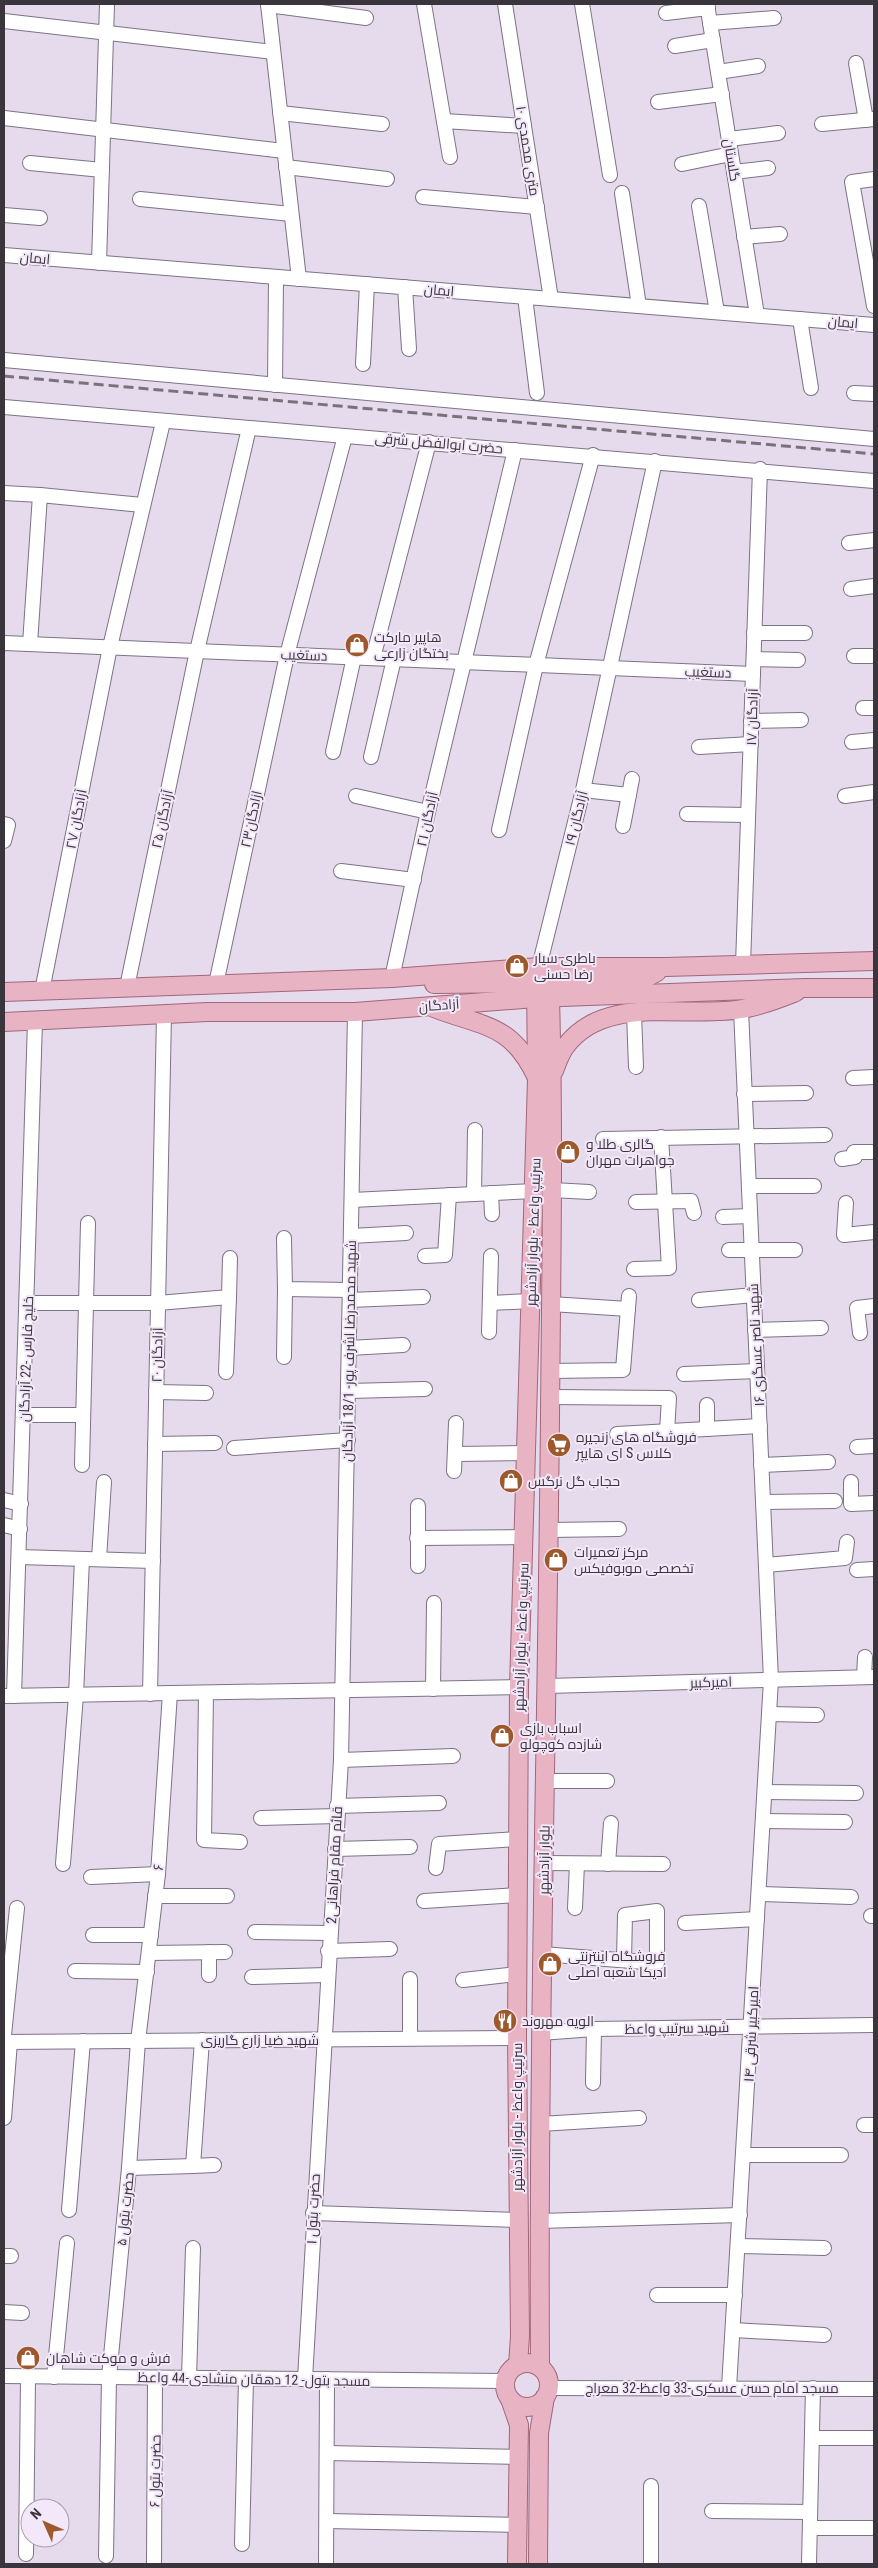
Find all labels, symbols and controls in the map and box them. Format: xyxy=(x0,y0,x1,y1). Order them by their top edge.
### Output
street label: ۱۰ متری محمدی xyxy=(513,105,543,197)
street label: گلستان xyxy=(721,137,743,183)
street label: ایمان xyxy=(19,249,51,267)
street label: ایمان xyxy=(423,281,455,299)
street label: ایمان xyxy=(827,313,859,331)
street label: حضرت ابوالفضل شرقی xyxy=(374,429,504,457)
place label: هاپیر مارکت بختگان زارعی xyxy=(374,629,449,661)
shop icon: هاپیر مارکت بختگان زارعی xyxy=(344,632,370,658)
street label: دستغیب xyxy=(280,646,328,664)
street label: دستغیب xyxy=(684,663,732,681)
street label: ۱۷ آزادگان xyxy=(743,688,761,746)
street label: ۲۷ آزادگان xyxy=(62,788,90,850)
street label: ۲۵ آزادگان xyxy=(148,788,176,850)
street label: ۲۳ازادگان xyxy=(237,789,265,849)
street label: ۱۹ آزادگان xyxy=(561,789,591,847)
street label: ۲۱ آزادگان xyxy=(413,790,441,848)
place label: باطری سیار رضا حسنی xyxy=(533,950,596,982)
shop icon: باطری سیار رضا حسنی xyxy=(504,953,530,979)
street label: آزادگان xyxy=(418,996,460,1014)
place label: گالری طلا و جواهرات مهران xyxy=(586,1136,675,1168)
shop icon: گالری طلا و جواهرات مهران xyxy=(555,1139,581,1165)
street label: سرتیپ واعظ - بلوار آزادشهر xyxy=(522,1157,546,1308)
street label: شهید محمدرضا اشرف پور- 18/1 آزادگان xyxy=(339,1240,361,1462)
street label: ۱۶ شهید ناصر عسگری xyxy=(745,1283,767,1407)
street label: خلیج فارس -22 آزادگان xyxy=(16,1296,37,1422)
street label: ۲۰ آزادگان xyxy=(149,1327,165,1383)
place label: فروشگاه های زنجیره ای هایپر S کلاس xyxy=(575,1429,697,1463)
supermarket icon: فروشگاه های زنجیره ای هایپر S کلاس xyxy=(546,1432,572,1458)
shop icon: حجاب گل نرگس xyxy=(498,1468,524,1494)
place label: حجاب گل نرگس xyxy=(528,1473,620,1489)
place label: مرکز تعمیرات تخصصی موبوفیکس xyxy=(574,1544,694,1576)
shop icon: مرکز تعمیرات تخصصی موبوفیکس xyxy=(543,1547,569,1573)
street label: سرتیپ واعظ - بلوار آزادشهر xyxy=(510,1562,534,1713)
street label: امیرکبیر xyxy=(689,1673,732,1691)
place label: اسباب بازی شازده کوچولو xyxy=(520,1720,602,1754)
shop icon: اسباب بازی شازده کوچولو xyxy=(489,1723,515,1749)
street label: 2قائم مقام فراهانی xyxy=(323,1806,347,1924)
street label: بلوار آزادشهر xyxy=(535,1825,553,1896)
street label: ۶ xyxy=(150,1863,166,1871)
place label: فروشگاه اینترنتی ادیکا شعبه اصلی xyxy=(568,1948,667,1980)
shop icon: فروشگاه اینترنتی ادیکا شعبه اصلی xyxy=(537,1951,563,1977)
street label: ۱۴ امیرکبیر شرقی xyxy=(741,1986,761,2082)
restaurant icon: الویه مهروند xyxy=(492,2008,518,2034)
place label: الویه مهروند xyxy=(522,2013,594,2029)
street label: شهید سرتیپ واعظ xyxy=(625,2019,729,2039)
street label: شهید ضیا زارع گاریزی xyxy=(201,2032,319,2049)
street label: سرتیپ واعظ - بلوار آزادشهر xyxy=(509,2043,527,2192)
street label: حضرت بتول ۵ xyxy=(113,2171,138,2247)
street label: حضرت بتول ۱ xyxy=(303,2173,324,2245)
shop icon: فرش و موکت شاهان xyxy=(15,2345,41,2371)
place label: فرش و موکت شاهان xyxy=(46,2350,171,2366)
street label: مسجد بتول- 12 دهقان منشادی-44 واعظ xyxy=(138,2369,370,2390)
street label: مسجد امام حسن عسکری-33 واعظ-32 معراج xyxy=(585,2380,839,2398)
street label: حضرت بتول ۶ xyxy=(146,2434,165,2508)
north arrow xyxy=(20,2498,70,2548)
text: N xyxy=(27,2505,44,2522)

